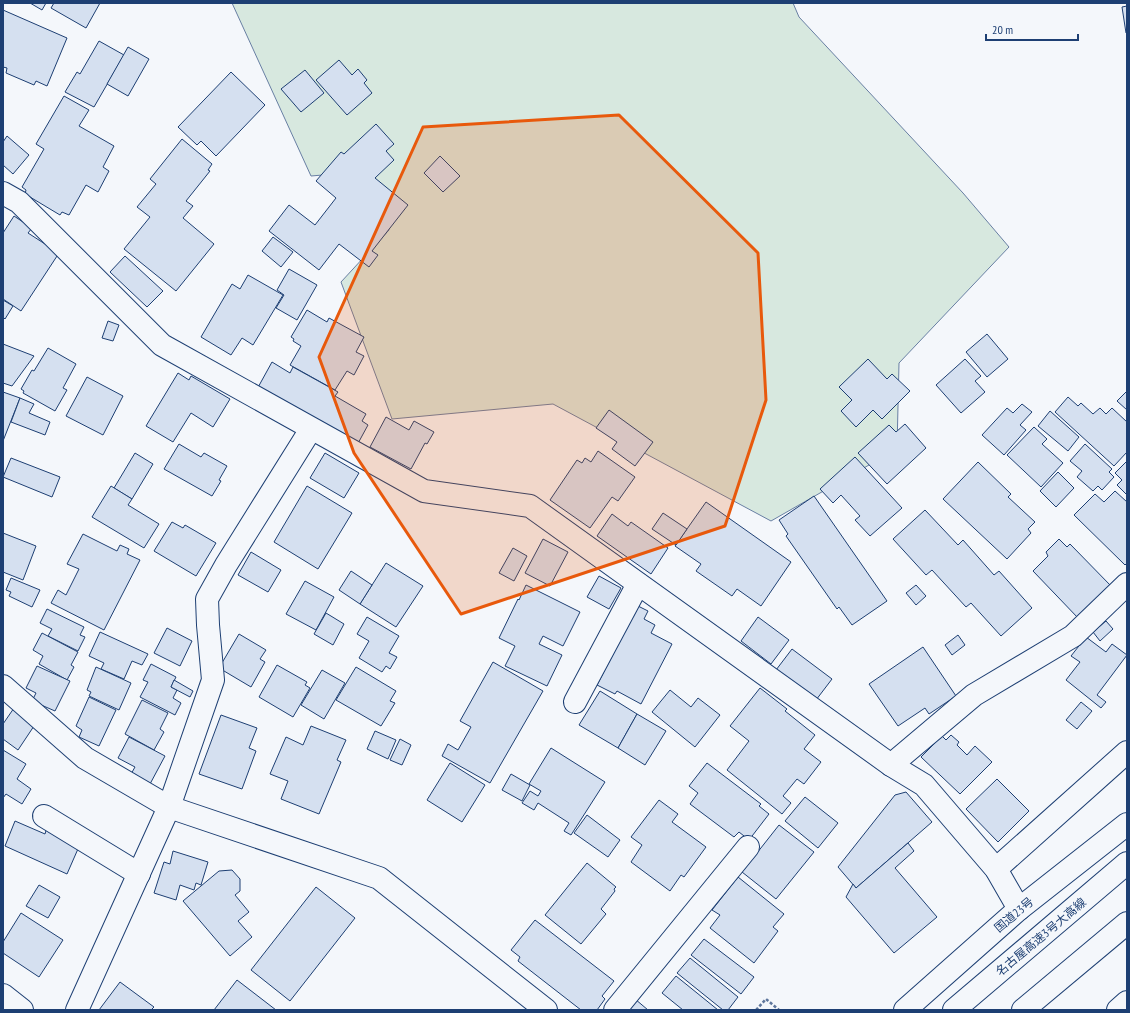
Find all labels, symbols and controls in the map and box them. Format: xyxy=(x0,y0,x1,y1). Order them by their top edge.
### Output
scale bar xyxy=(986,16,1078,42)
text: 20 m xyxy=(992,22,1013,37)
street label: 国道23号 xyxy=(991,894,1036,935)
street label: 名古屋高速3号大高線 xyxy=(992,894,1089,979)

